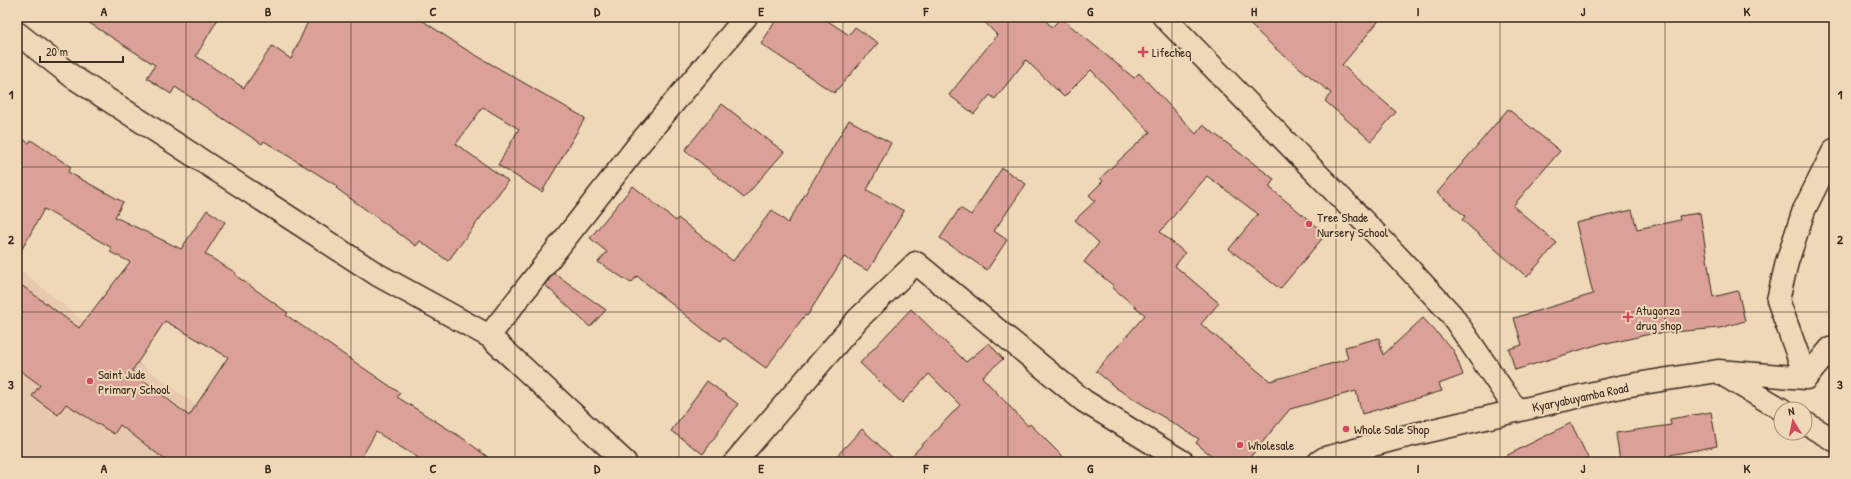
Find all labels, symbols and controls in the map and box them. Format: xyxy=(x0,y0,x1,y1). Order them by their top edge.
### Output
text: A xyxy=(101,2,108,20)
text: B xyxy=(265,2,272,20)
text: C xyxy=(429,2,437,20)
text: D xyxy=(594,2,601,20)
text: E xyxy=(758,2,764,20)
text: F xyxy=(923,2,930,20)
text: G xyxy=(1087,2,1094,20)
text: H xyxy=(1251,2,1257,20)
text: I xyxy=(1416,2,1420,20)
text: J xyxy=(1581,2,1586,20)
text: K xyxy=(1744,2,1751,20)
scale bar xyxy=(40,38,123,64)
text: 20 m xyxy=(46,43,68,60)
place label: Lifecheq xyxy=(1152,43,1191,61)
marker: Lifecheq xyxy=(1137,46,1149,58)
text: 1 xyxy=(9,85,14,103)
text: 1 xyxy=(1838,85,1843,103)
place label: Tree Shade Nursery School xyxy=(1317,208,1389,241)
marker: Tree Shade Nursery School xyxy=(1304,219,1314,229)
text: 2 xyxy=(8,230,15,248)
text: 2 xyxy=(1837,230,1844,248)
place label: Atugonza drug shop xyxy=(1636,301,1682,334)
marker: Atugonza drug shop xyxy=(1623,312,1633,322)
place label: Saint Jude Primary School xyxy=(98,365,171,398)
text: 3 xyxy=(8,375,14,393)
text: 3 xyxy=(1837,375,1843,393)
marker: Saint Jude Primary School xyxy=(85,376,95,386)
street label: Kyaryabuyamba Road xyxy=(1530,378,1630,416)
north arrow xyxy=(1773,401,1813,441)
text: N xyxy=(1787,404,1796,419)
place label: Whole Sale Shop xyxy=(1354,420,1430,438)
marker: Whole Sale Shop xyxy=(1341,424,1351,434)
place label: Wholesale xyxy=(1248,436,1294,454)
marker: Wholesale xyxy=(1235,440,1245,450)
text: A xyxy=(101,459,108,477)
text: B xyxy=(265,459,272,477)
text: C xyxy=(429,459,437,477)
text: D xyxy=(594,459,601,477)
text: E xyxy=(758,459,764,477)
text: F xyxy=(923,459,930,477)
text: G xyxy=(1087,459,1094,477)
text: H xyxy=(1251,459,1257,477)
text: I xyxy=(1416,459,1420,477)
text: J xyxy=(1581,459,1586,477)
text: K xyxy=(1744,459,1751,477)

